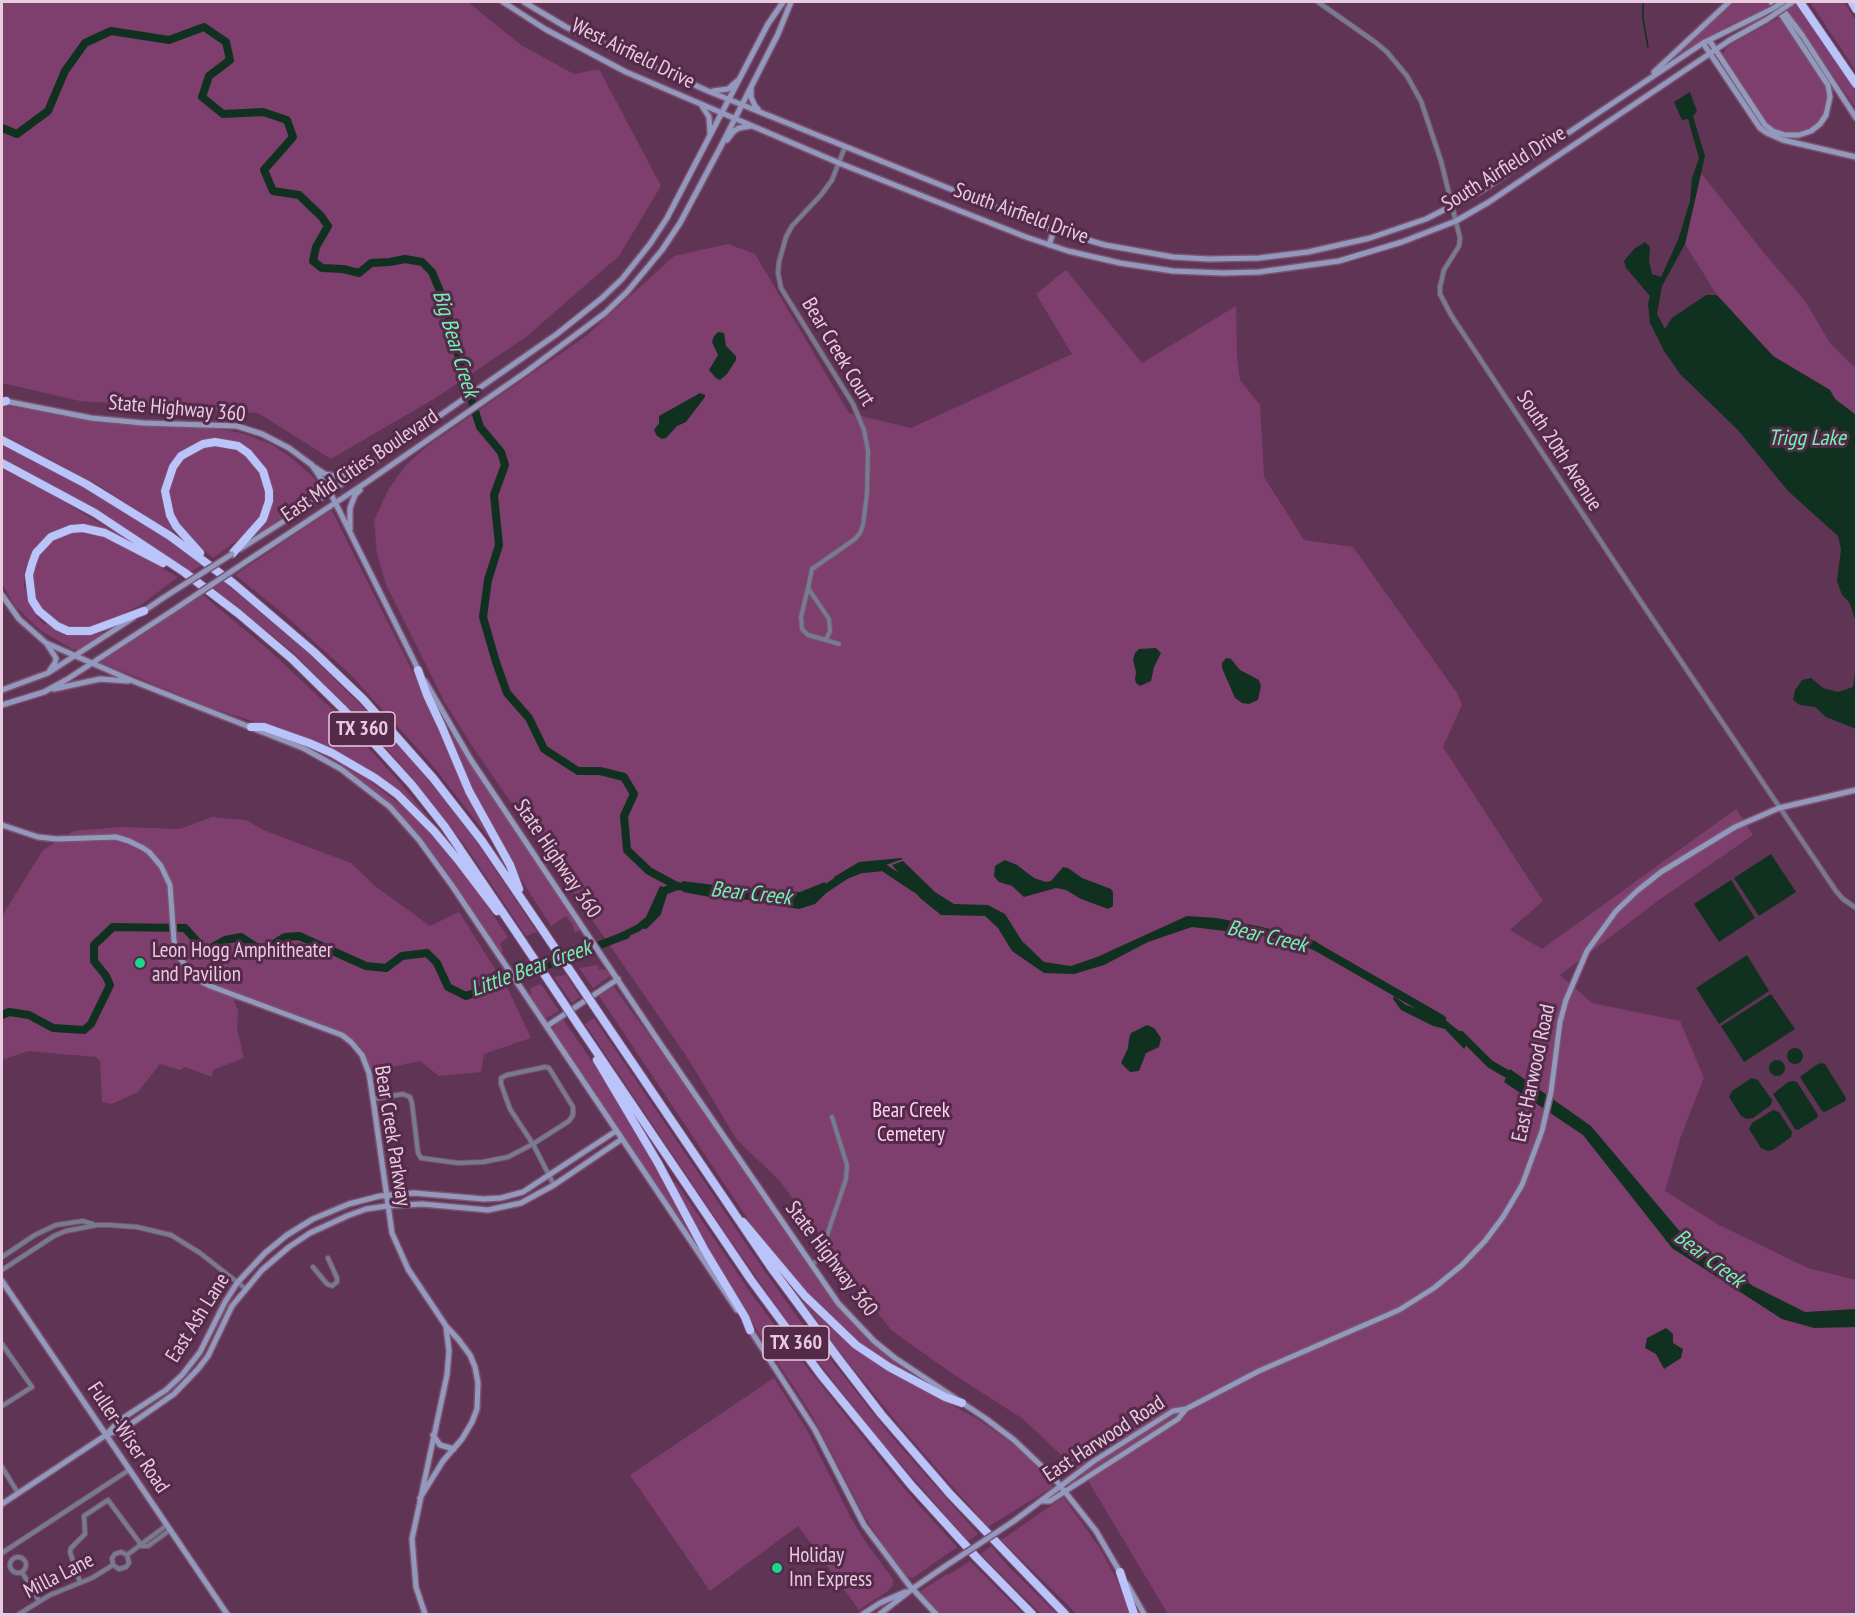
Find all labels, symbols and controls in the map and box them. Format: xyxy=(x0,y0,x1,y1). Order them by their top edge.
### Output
street label: West Airfield Drive xyxy=(567,13,699,95)
street label: South Airfield Drive xyxy=(1437,121,1571,217)
street label: South Airfield Drive xyxy=(950,178,1092,250)
water label: Big Bear Creek xyxy=(426,287,484,401)
street label: Bear Creek Court xyxy=(796,294,880,410)
street label: South 20th Avenue xyxy=(1511,386,1607,516)
street label: State Highway 360 xyxy=(107,390,247,428)
street label: East Mid Cities Boulevard xyxy=(277,404,443,528)
water label: Trigg Lake xyxy=(1768,426,1846,452)
road number: TX 360 xyxy=(329,712,395,746)
street label: State Highway 360 xyxy=(508,795,606,923)
water label: Bear Creek xyxy=(709,877,793,911)
water label: Bear Creek xyxy=(1224,915,1310,959)
water label: Little Bear Creek xyxy=(467,935,595,1003)
place label: Leon Hogg Amphitheater and Pavilion xyxy=(152,938,333,988)
marker: Leon Hogg Amphitheater and Pavilion xyxy=(133,956,147,970)
street label: East Harwood Road xyxy=(1507,1002,1561,1144)
street label: Bear Creek Parkway xyxy=(368,1064,416,1208)
park label: Bear Creek Cemetery xyxy=(872,1098,950,1148)
street label: State Highway 360 xyxy=(780,1197,882,1321)
water label: Bear Creek xyxy=(1669,1224,1749,1294)
street label: East Ash Lane xyxy=(161,1269,235,1367)
road number: TX 360 xyxy=(763,1326,829,1360)
street label: Fuller-Wiser Road xyxy=(82,1378,174,1498)
street label: East Harwood Road xyxy=(1038,1390,1170,1488)
place label: Holiday Inn Express xyxy=(789,1543,872,1593)
street label: Milla Lane xyxy=(20,1548,98,1604)
marker: Holiday Inn Express xyxy=(770,1561,784,1575)

